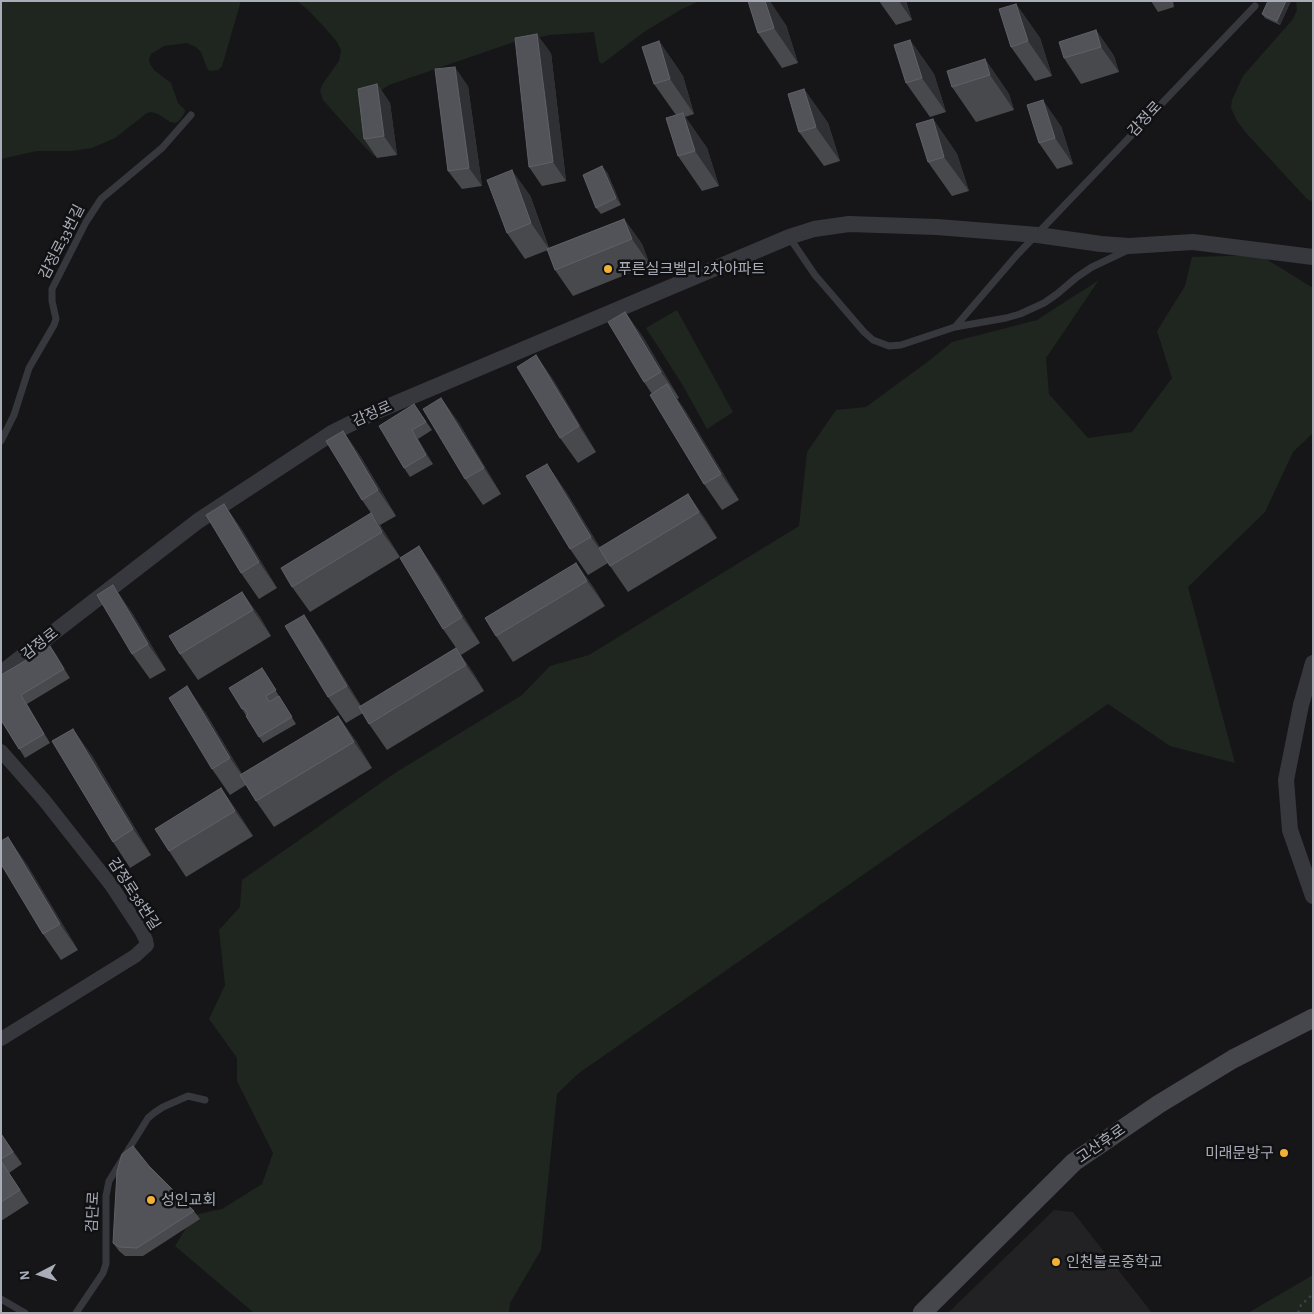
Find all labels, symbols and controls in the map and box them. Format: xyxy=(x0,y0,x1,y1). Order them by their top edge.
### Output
street label: 감정로 xyxy=(1124,98,1166,140)
street label: 감정로33번길 xyxy=(36,202,88,282)
place label: 푸른실크벨리 2차아파트 xyxy=(618,260,765,278)
marker: 푸른실크벨리 2차아파트 xyxy=(602,263,614,275)
street label: 감정로 xyxy=(349,397,395,431)
street label: 감정로 xyxy=(18,624,62,664)
street label: 감정로38번길 xyxy=(104,855,164,933)
street label: 고산후로 xyxy=(1073,1121,1129,1167)
place label: 미래문방구 xyxy=(1205,1144,1274,1162)
marker: 미래문방구 xyxy=(1278,1147,1290,1159)
street label: 검단로 xyxy=(83,1191,103,1233)
place label: 성인교회 xyxy=(161,1191,216,1209)
marker: 성인교회 xyxy=(145,1194,157,1206)
north arrow xyxy=(15,1249,65,1299)
place label: 인천불로중학교 xyxy=(1066,1253,1163,1271)
marker: 인천불로중학교 xyxy=(1050,1256,1062,1268)
text: N xyxy=(18,1270,32,1281)

